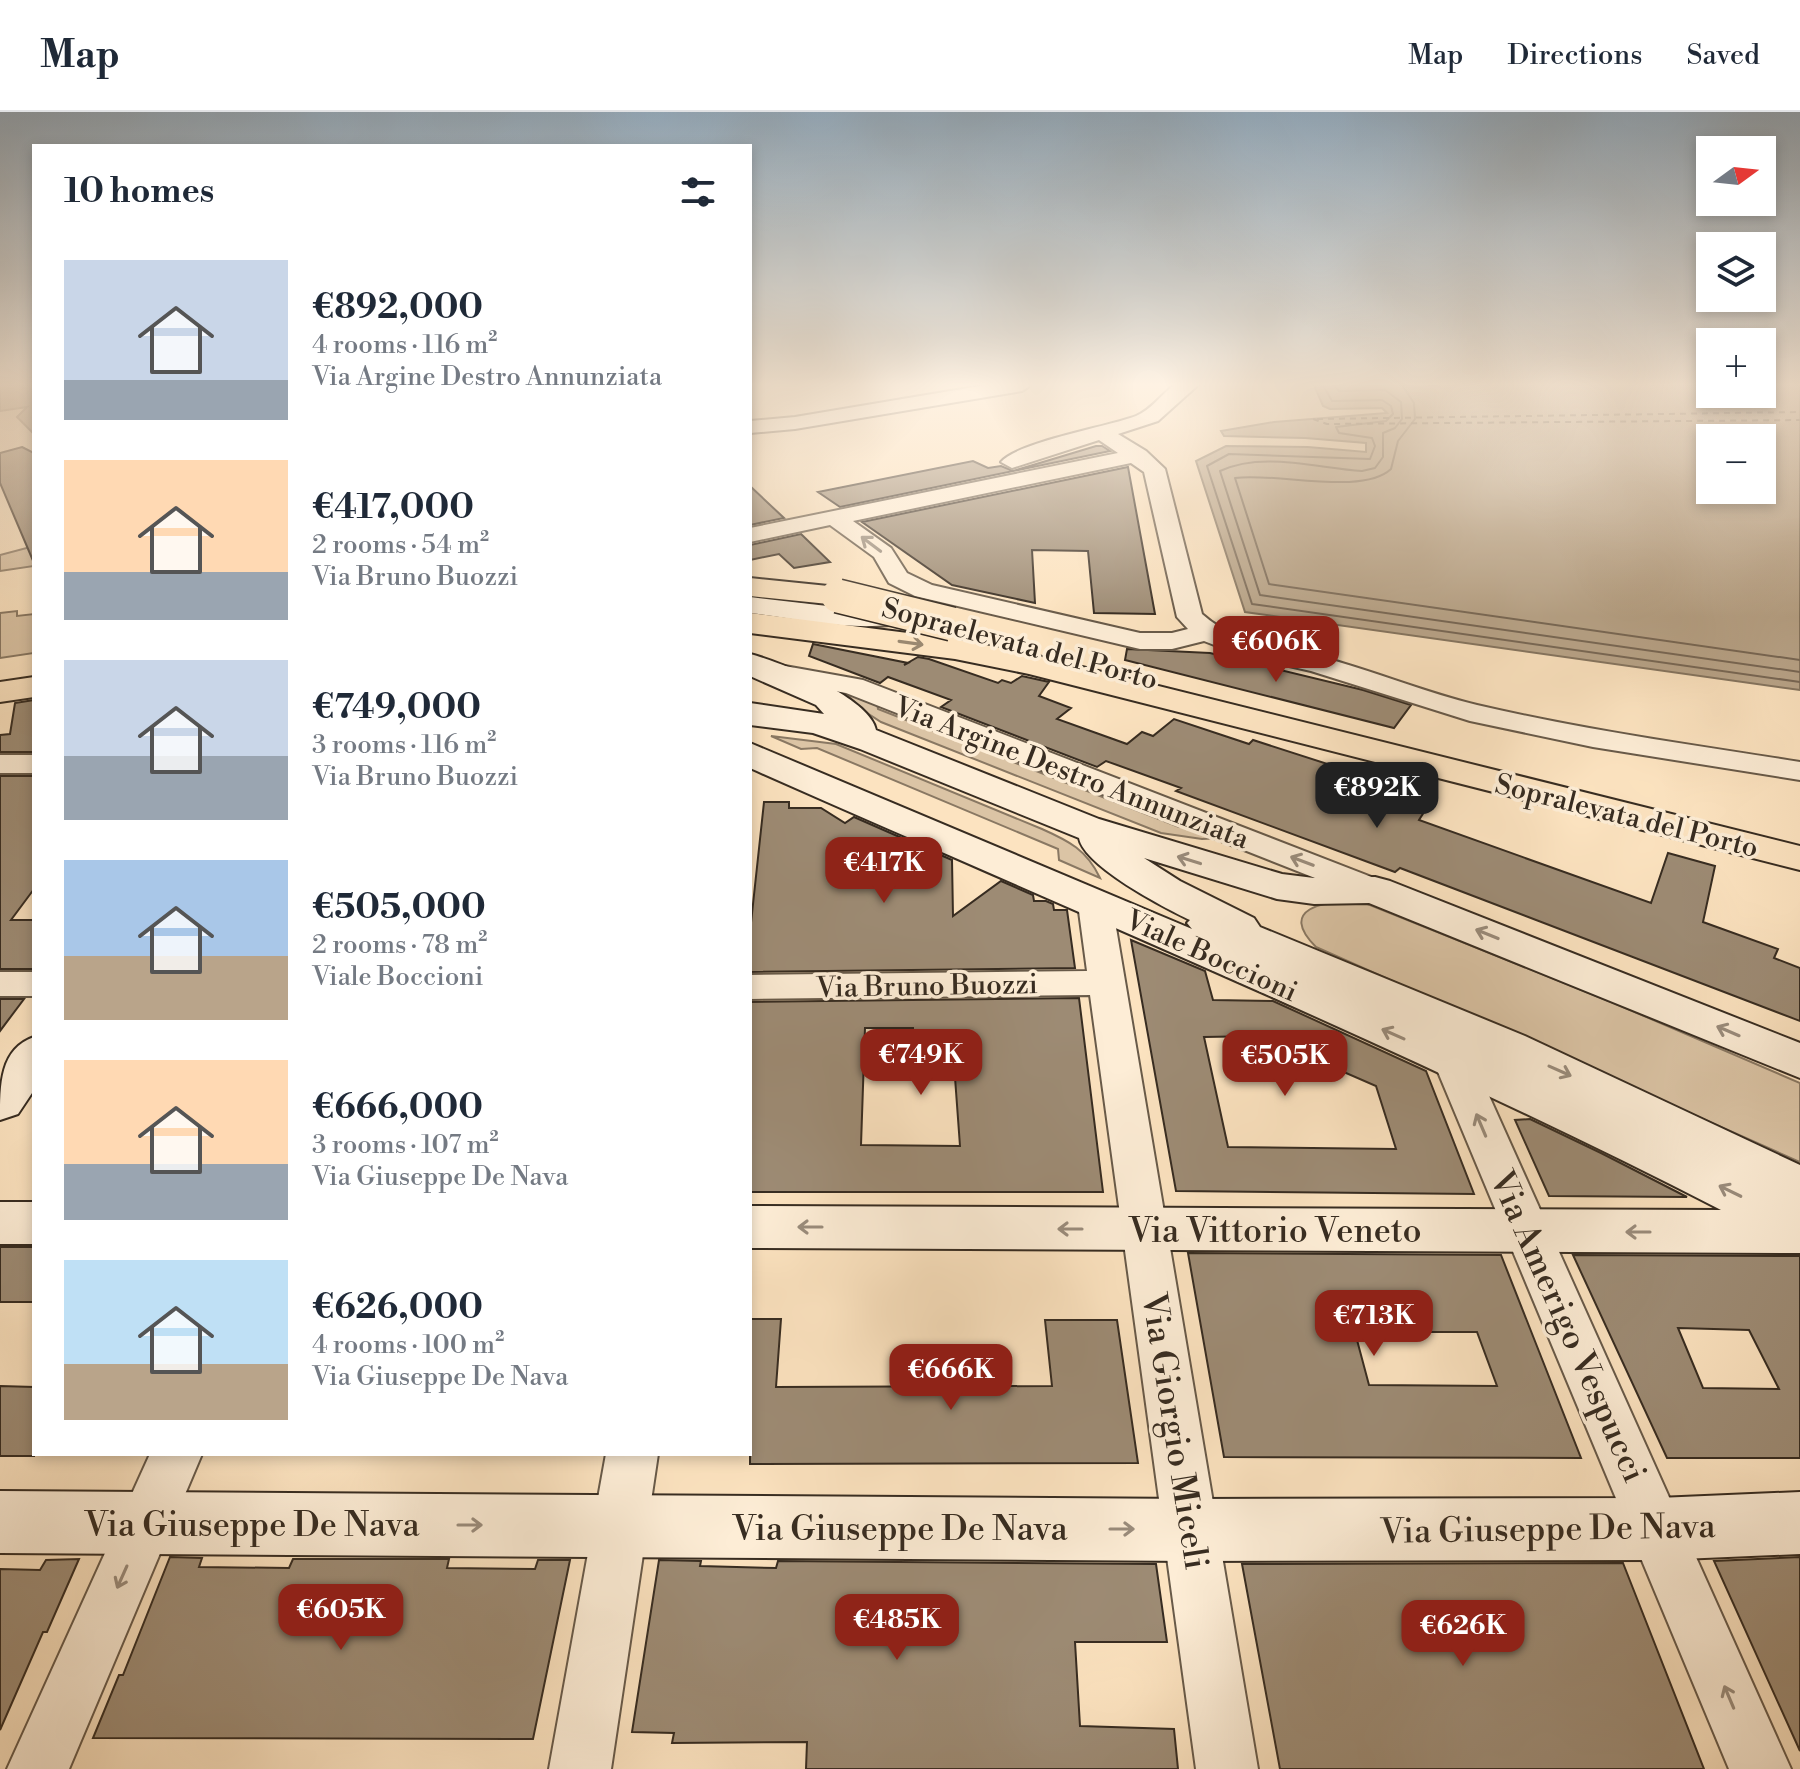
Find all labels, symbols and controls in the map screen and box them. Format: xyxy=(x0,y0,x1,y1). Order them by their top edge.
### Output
text: Map xyxy=(40,32,120,79)
text: Map xyxy=(1408,38,1463,73)
text: Directions xyxy=(1507,38,1642,73)
text: Saved xyxy=(1686,38,1760,73)
north arrow xyxy=(1696,136,1776,216)
map controls xyxy=(1696,136,1776,504)
icon: filters xyxy=(676,170,720,214)
text: 10 homes xyxy=(64,171,214,213)
button: layers xyxy=(1696,232,1776,312)
text: €892,000 xyxy=(312,287,483,329)
icon: home xyxy=(128,292,224,388)
button: + xyxy=(1696,328,1776,408)
text: 4 rooms · 116 m² xyxy=(312,329,497,361)
text: Via Argine Destro Annunziata xyxy=(312,361,662,393)
button: − xyxy=(1696,424,1776,504)
text: €417,000 xyxy=(312,487,474,529)
icon: home xyxy=(128,492,224,588)
text: 2 rooms · 54 m² xyxy=(312,529,489,561)
one-way arrow xyxy=(861,535,882,552)
text: Via Bruno Buozzi xyxy=(312,561,518,593)
street label: Sopraelevata del Porto xyxy=(878,591,1161,698)
pin: €606K xyxy=(1220,616,1332,684)
text: €606K xyxy=(1231,626,1321,658)
one-way arrow xyxy=(898,636,923,651)
text: €749,000 xyxy=(312,687,481,729)
street label: Via Argine Destro Annunziata xyxy=(888,689,1255,858)
icon: home xyxy=(128,692,224,788)
text: 3 rooms · 116 m² xyxy=(312,729,496,761)
text: Via Bruno Buozzi xyxy=(312,761,518,793)
pin: €892K xyxy=(1321,762,1433,830)
street label: Sopralevata del Porto xyxy=(1491,767,1762,866)
text: €892K xyxy=(1333,772,1421,804)
pin: €417K xyxy=(828,837,940,905)
text: €417K xyxy=(843,847,925,879)
one-way arrow xyxy=(1176,852,1202,867)
one-way arrow xyxy=(1290,853,1315,867)
text: €505,000 xyxy=(312,887,486,929)
icon: home xyxy=(128,892,224,988)
street label: Viale Boccioni xyxy=(1119,902,1303,1010)
one-way arrow xyxy=(1475,926,1500,940)
text: 2 rooms · 78 m² xyxy=(312,929,487,961)
text: Viale Boccioni xyxy=(312,961,483,993)
street label: Via Bruno Buozzi xyxy=(815,967,1038,1006)
one-way arrow xyxy=(1716,1022,1741,1037)
one-way arrow xyxy=(1381,1026,1405,1041)
pin: €749K xyxy=(865,1029,977,1097)
pin: €505K xyxy=(1229,1030,1341,1098)
text: €749K xyxy=(878,1039,964,1071)
text: €505K xyxy=(1240,1040,1330,1072)
one-way arrow xyxy=(1547,1064,1572,1079)
text: €666,000 xyxy=(312,1087,483,1129)
icon: home xyxy=(128,1092,224,1188)
one-way arrow xyxy=(1472,1113,1487,1138)
text: 3 rooms · 107 m² xyxy=(312,1129,499,1161)
text: Via Giuseppe De Nava xyxy=(312,1161,568,1193)
street label: Via Amerigo Vespucci xyxy=(1479,1164,1655,1489)
one-way arrow xyxy=(1719,1183,1743,1198)
street label: Via Vittorio Veneto xyxy=(1127,1211,1422,1253)
one-way arrow xyxy=(797,1220,824,1235)
one-way arrow xyxy=(1057,1221,1084,1237)
one-way arrow xyxy=(1625,1224,1652,1240)
text: €626,000 xyxy=(312,1287,483,1329)
street label: Via Giorgio Miceli xyxy=(1131,1289,1217,1573)
pin: €713K xyxy=(1318,1290,1430,1358)
icon: home xyxy=(128,1292,224,1388)
text: €713K xyxy=(1333,1300,1415,1332)
text: 4 rooms · 100 m² xyxy=(312,1329,504,1361)
pin: €666K xyxy=(895,1344,1007,1412)
text: €666K xyxy=(907,1354,995,1386)
text: Via Giuseppe De Nava xyxy=(312,1361,568,1393)
street label: Via Giuseppe De Nava xyxy=(83,1505,420,1547)
street label: Via Giuseppe De Nava xyxy=(1379,1506,1717,1554)
street label: Via Giuseppe De Nava xyxy=(731,1509,1068,1551)
one-way arrow xyxy=(456,1517,483,1533)
one-way arrow xyxy=(1108,1521,1135,1537)
one-way arrow xyxy=(114,1564,129,1589)
pin: €605K xyxy=(285,1584,397,1652)
text: €605K xyxy=(296,1594,386,1626)
pin: €485K xyxy=(841,1594,953,1662)
pin: €626K xyxy=(1407,1600,1519,1668)
text: €485K xyxy=(853,1604,941,1636)
text: €626K xyxy=(1419,1610,1507,1642)
one-way arrow xyxy=(1721,1685,1736,1710)

